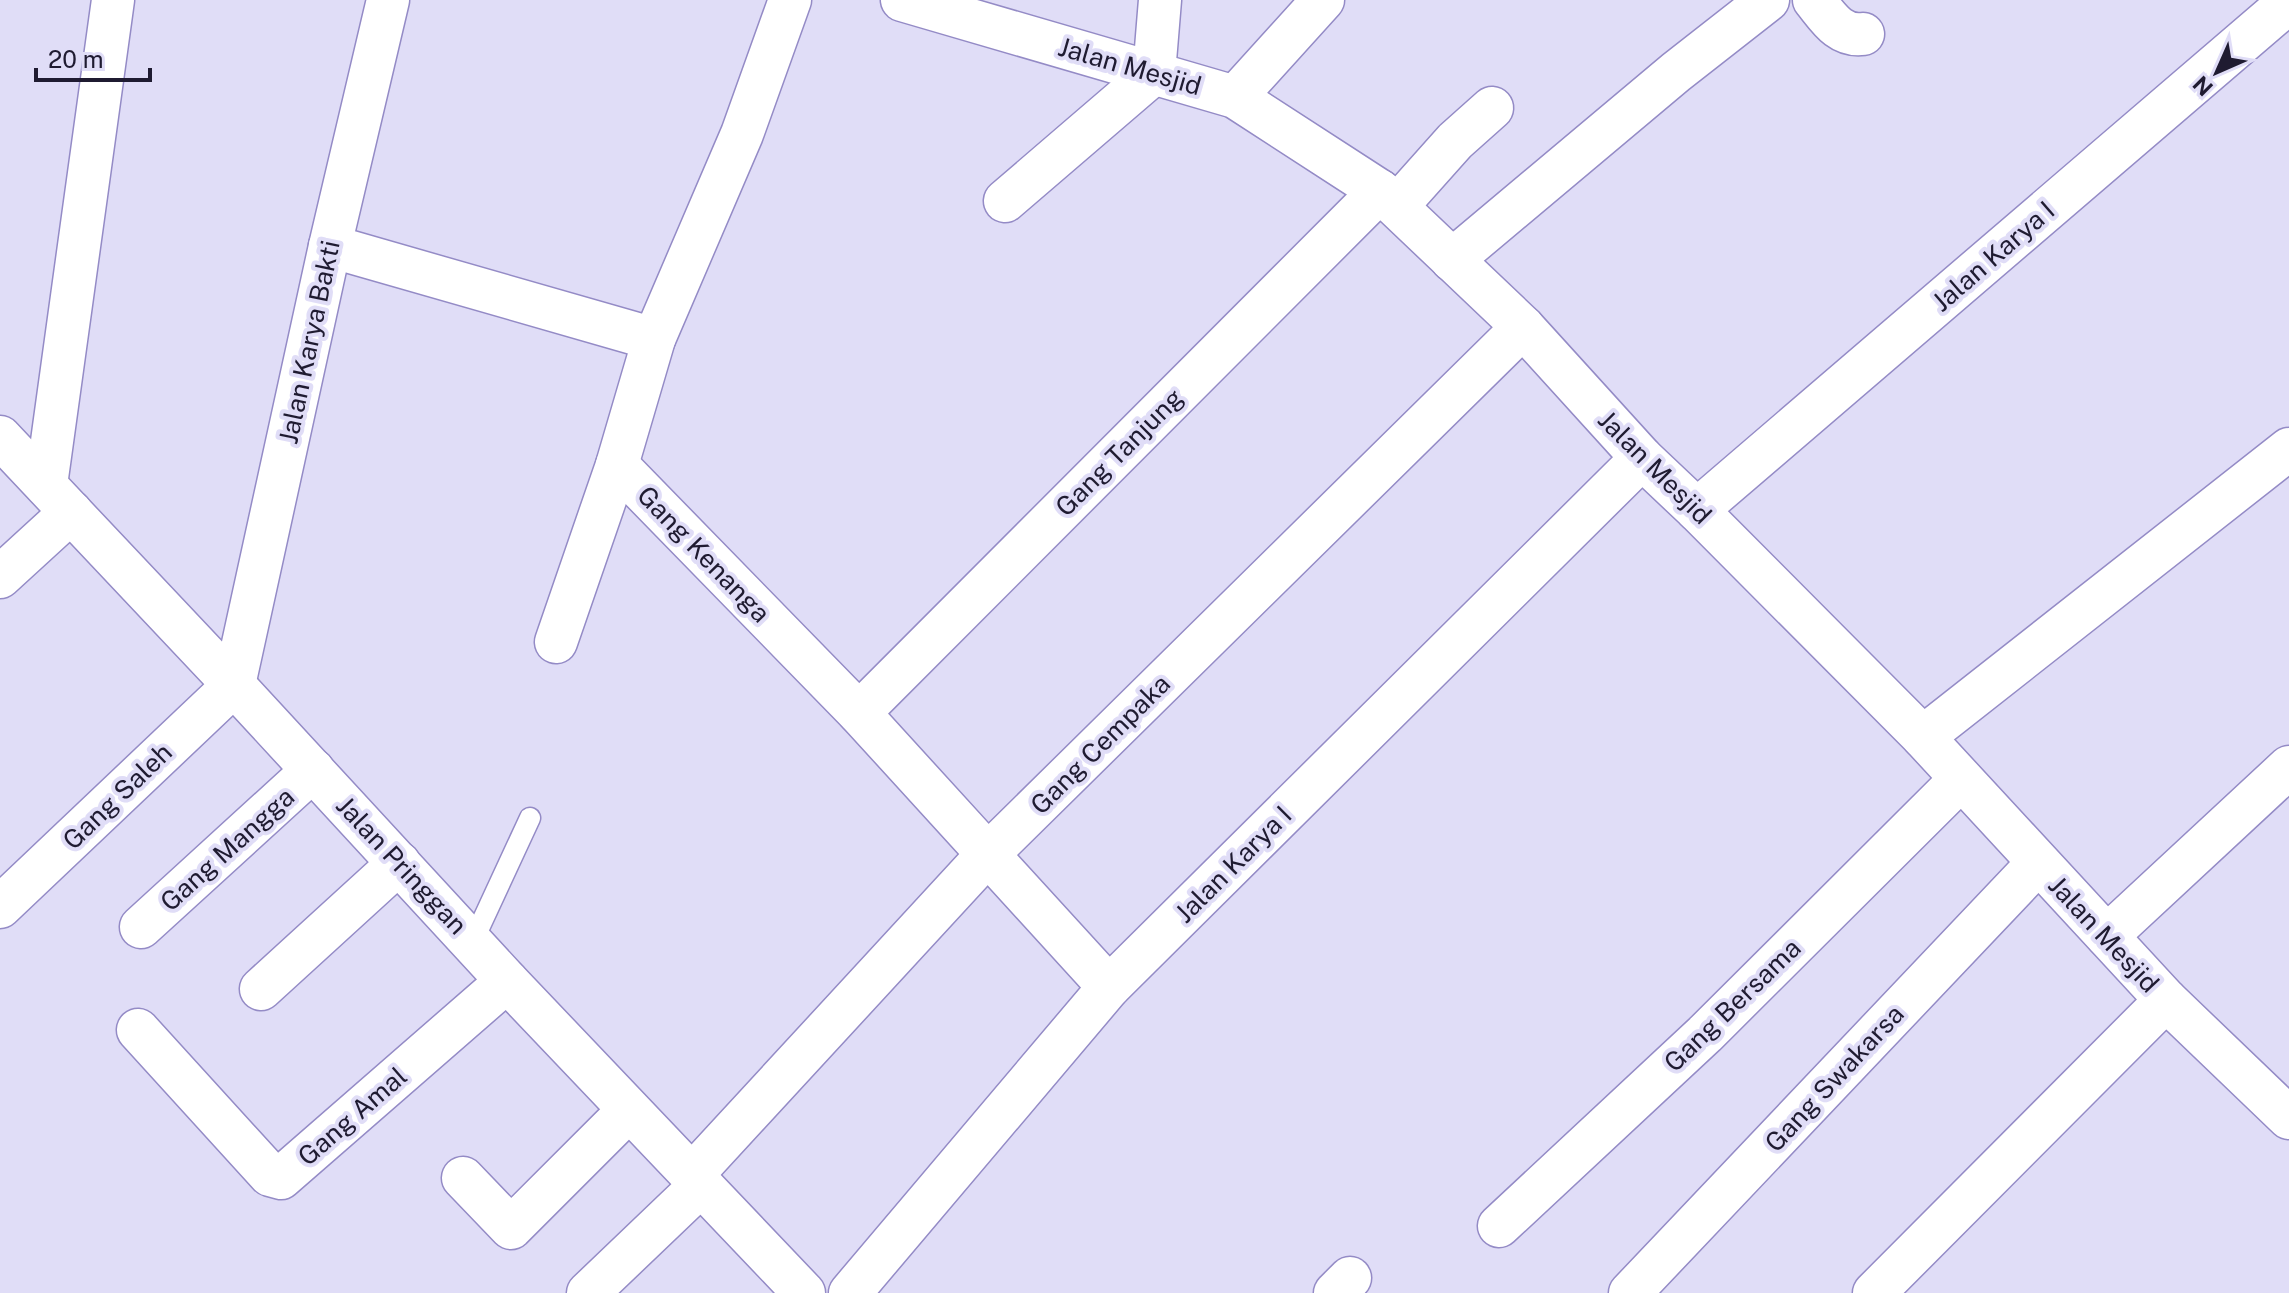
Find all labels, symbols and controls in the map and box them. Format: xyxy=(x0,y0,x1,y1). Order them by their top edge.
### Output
street label: Jalan Mesjid xyxy=(1055,31,1205,101)
scale bar xyxy=(36,32,150,82)
north arrow xyxy=(2177,32,2257,112)
text: 20 m xyxy=(48,45,104,73)
text: N xyxy=(2188,71,2218,101)
street label: Jalan Karya I xyxy=(1925,194,2061,318)
street label: Jalan Karya Bakti xyxy=(272,237,346,447)
street label: Gang Tanjung xyxy=(1049,382,1189,522)
street label: Jalan Mesjid xyxy=(1592,404,1718,530)
street label: Gang Kenanga xyxy=(631,480,777,628)
street label: Gang Cempaka xyxy=(1024,668,1176,820)
street label: Gang Saleh xyxy=(56,736,178,856)
street label: Gang Mangga xyxy=(154,781,300,917)
street label: Jalan Pringgan xyxy=(330,790,474,940)
street label: Jalan Karya I xyxy=(1168,799,1298,929)
street label: Jalan Mesjid xyxy=(2042,869,2166,999)
street label: Gang Bersama xyxy=(1657,932,1807,1078)
street label: Gang Swakarsa xyxy=(1758,998,1910,1158)
street label: Gang Amal xyxy=(291,1060,413,1172)

